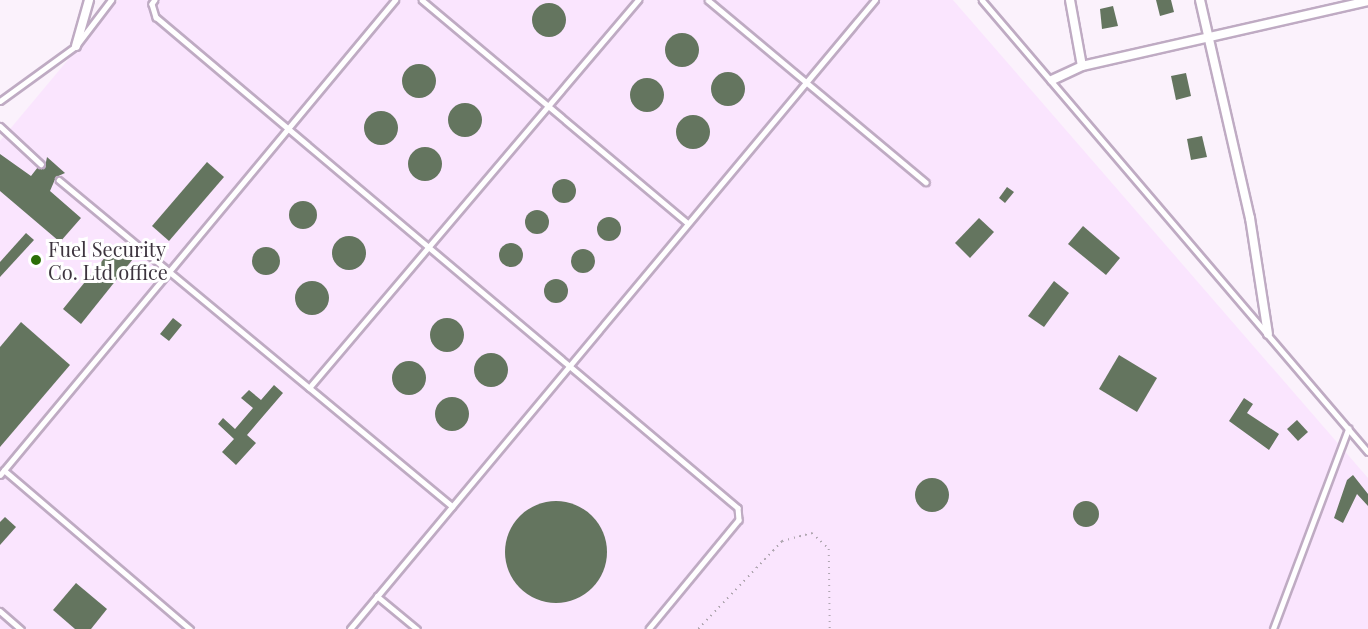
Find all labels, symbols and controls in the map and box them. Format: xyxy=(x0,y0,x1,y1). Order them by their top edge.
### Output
place label: Fuel Security Co. Ltd office xyxy=(48,237,168,284)
marker: Fuel Security Co. Ltd office xyxy=(29,253,43,267)

